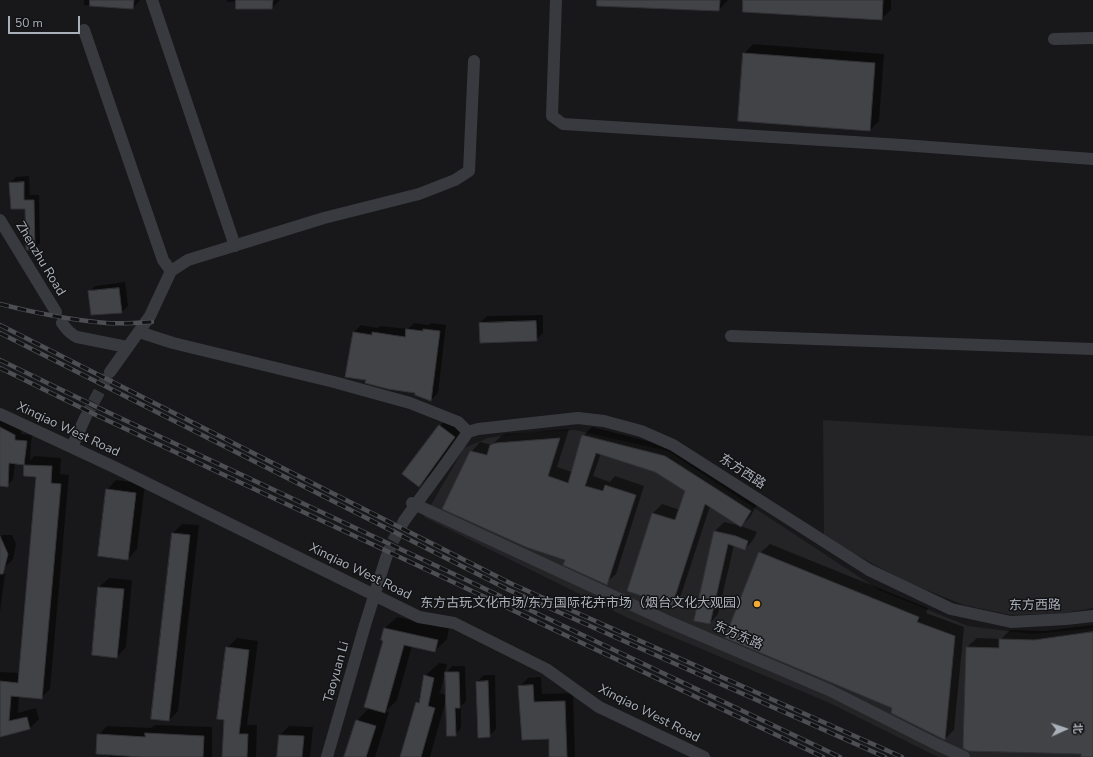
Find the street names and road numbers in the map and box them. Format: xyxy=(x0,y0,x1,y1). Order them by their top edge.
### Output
street label: Zhenzhu Road xyxy=(12,219,68,299)
street label: Xinqiao West Road xyxy=(14,399,122,461)
street label: 东方西路 xyxy=(716,451,768,493)
street label: Xinqiao West Road xyxy=(306,541,414,603)
street label: 东方西路 xyxy=(1009,598,1061,614)
street label: 东方东路 xyxy=(711,619,765,653)
street label: Taoyuan Li xyxy=(321,640,353,704)
street label: Xinqiao West Road xyxy=(596,682,702,746)

